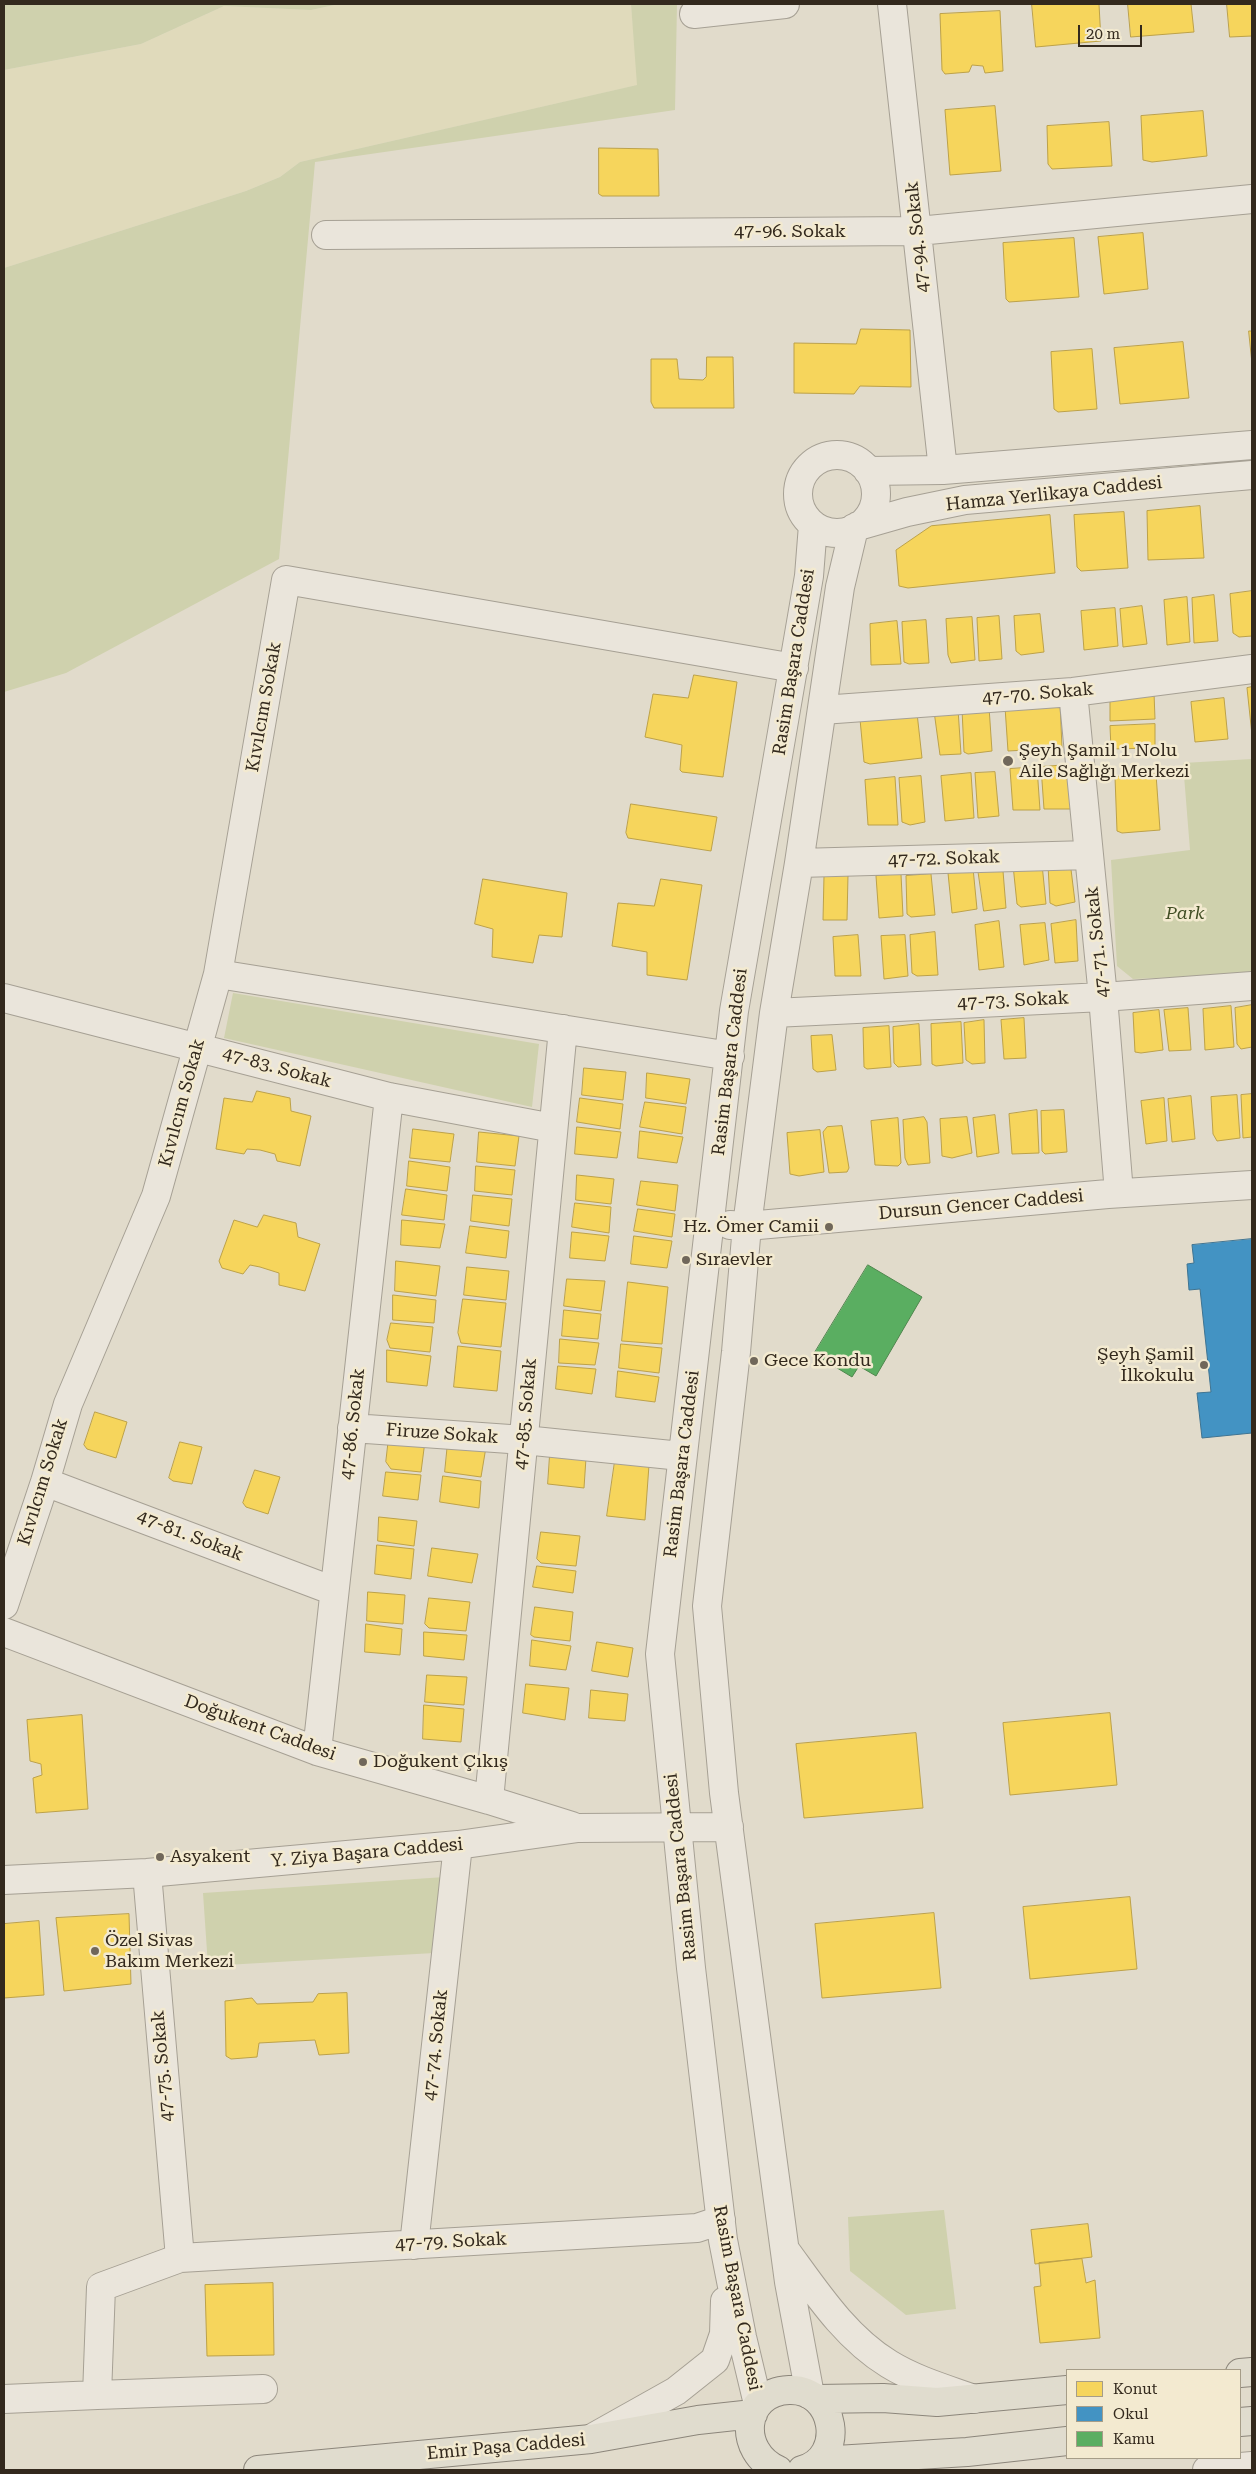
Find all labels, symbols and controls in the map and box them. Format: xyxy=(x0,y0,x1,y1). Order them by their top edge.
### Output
scale bar xyxy=(1081,15,1145,47)
text: 20 m xyxy=(1086,25,1120,43)
street label: 47-94. Sokak xyxy=(901,180,935,294)
street label: 47-96. Sokak xyxy=(734,221,846,243)
street label: Hamza Yerlikaya Caddesi xyxy=(945,472,1163,516)
street label: Rasim Başara Caddesi xyxy=(769,567,819,757)
street label: Kıvılcım Sokak xyxy=(242,640,286,774)
street label: 47-70. Sokak xyxy=(981,678,1095,710)
place label: Şeyh Şamil 1 Nolu Aile Sağlığı Merkezi xyxy=(1019,740,1190,782)
marker: Şeyh Şamil 1 Nolu Aile Sağlığı Merkezi xyxy=(1001,754,1015,768)
street label: 47-72. Sokak xyxy=(888,846,1000,872)
street label: 47-71. Sokak xyxy=(1081,885,1115,999)
park label: Park xyxy=(1165,903,1205,925)
street label: Rasim Başara Caddesi xyxy=(708,967,752,1157)
street label: 47-73. Sokak xyxy=(957,987,1069,1015)
street label: Kıvılcım Sokak xyxy=(155,1037,209,1169)
street label: 47-83. Sokak xyxy=(220,1043,334,1093)
street label: Dursun Gencer Caddesi xyxy=(878,1185,1084,1225)
place label: Hz. Ömer Camii xyxy=(683,1216,819,1238)
marker: Hz. Ömer Camii xyxy=(823,1221,835,1233)
place label: Sıraevler xyxy=(696,1249,773,1271)
marker: Sıraevler xyxy=(680,1254,692,1266)
place label: Şeyh Şamil İlkokulu xyxy=(1097,1344,1194,1386)
place label: Gece Kondu xyxy=(764,1350,871,1372)
marker: Gece Kondu xyxy=(748,1355,760,1367)
street label: 47-85. Sokak xyxy=(510,1357,542,1471)
marker: Şeyh Şamil İlkokulu xyxy=(1198,1359,1210,1371)
street label: 47-86. Sokak xyxy=(336,1367,370,1481)
street label: Rasim Başara Caddesi xyxy=(660,1369,704,1559)
street label: Kıvılcım Sokak xyxy=(13,1416,73,1548)
street label: Firuze Sokak xyxy=(385,1419,499,1449)
street label: 47-81. Sokak xyxy=(134,1506,246,1566)
street label: Doğukent Caddesi xyxy=(181,1691,339,1765)
place label: Doğukent Çıkış xyxy=(373,1751,508,1773)
marker: Doğukent Çıkış xyxy=(357,1756,369,1768)
street label: Rasim Başara Caddesi xyxy=(660,1772,702,1962)
street label: Y. Ziya Başara Caddesi xyxy=(270,1834,464,1872)
place label: Asyakent xyxy=(170,1846,250,1868)
marker: Asyakent xyxy=(154,1851,166,1863)
place label: Özel Sivas Bakım Merkezi xyxy=(105,1930,234,1972)
marker: Özel Sivas Bakım Merkezi xyxy=(89,1945,101,1957)
street label: 47-74. Sokak xyxy=(419,1988,453,2102)
street label: 47-75. Sokak xyxy=(147,2009,179,2123)
street label: Rasim Başara Caddesi xyxy=(708,2203,766,2393)
street label: 47-79. Sokak xyxy=(395,2228,507,2256)
legend xyxy=(1066,2369,1241,2459)
text: Konut xyxy=(1113,2380,1157,2398)
text: Okul xyxy=(1113,2405,1148,2423)
street label: Emir Paşa Caddesi xyxy=(426,2429,586,2465)
text: Kamu xyxy=(1113,2430,1155,2448)

